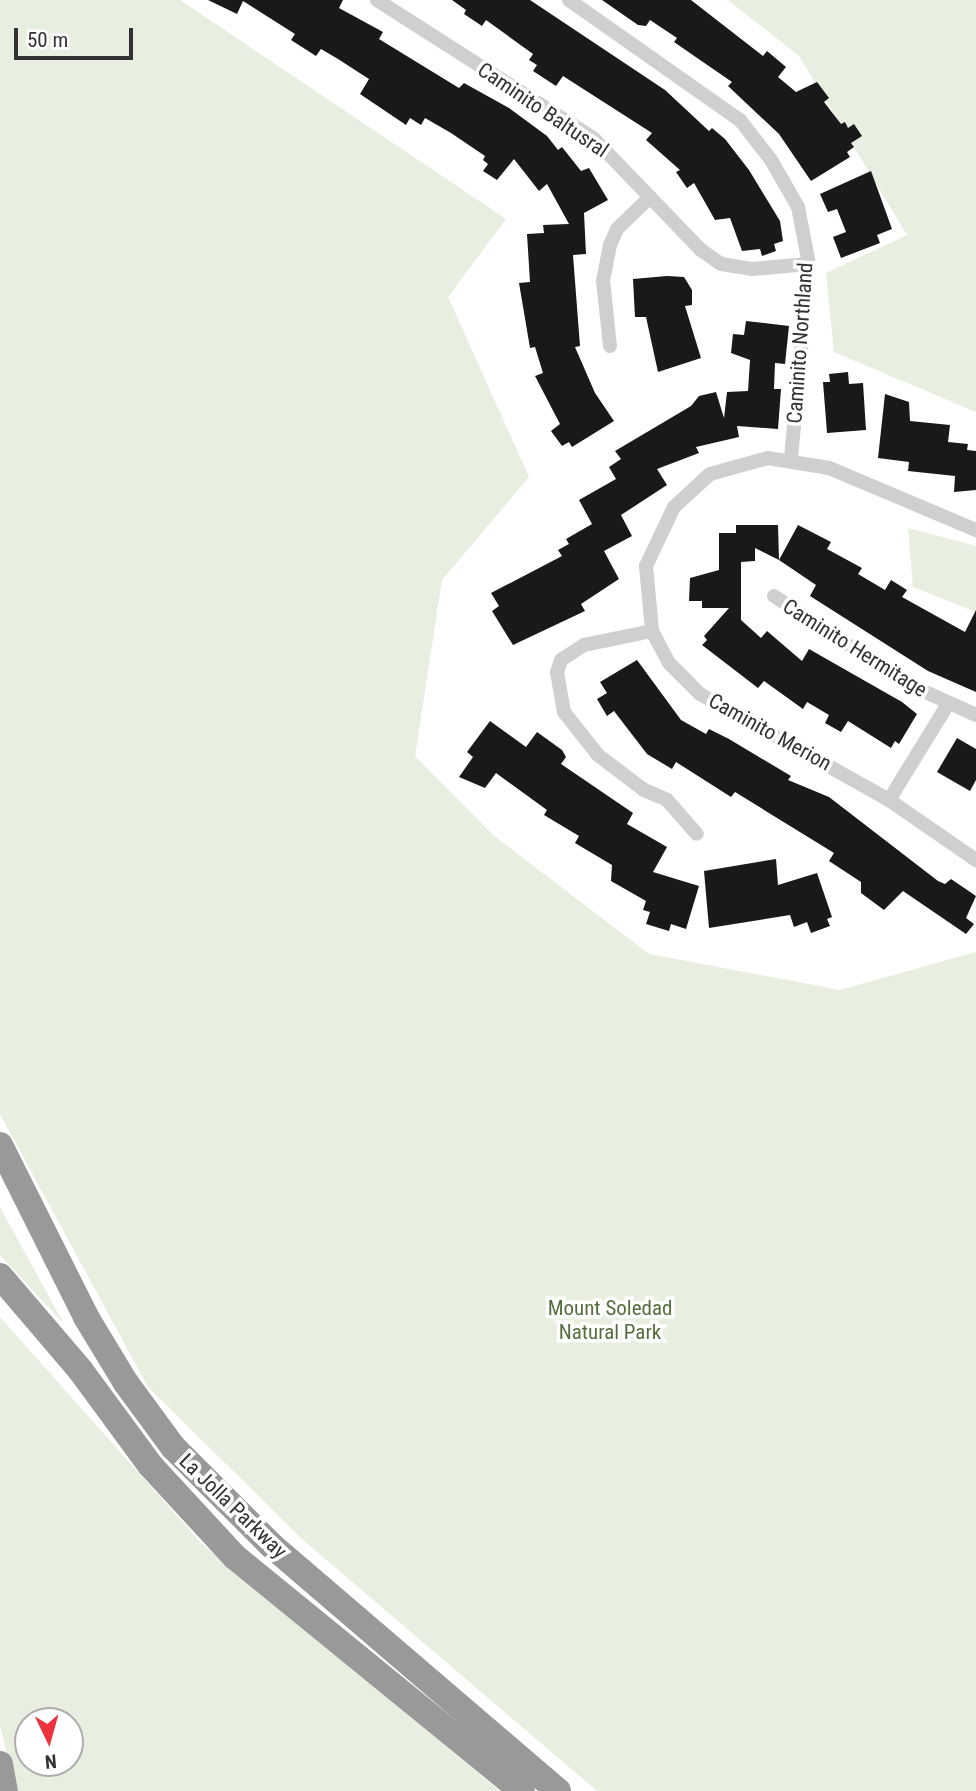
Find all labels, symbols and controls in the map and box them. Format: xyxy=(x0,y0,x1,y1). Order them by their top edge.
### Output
scale bar xyxy=(18,14,136,58)
text: 50 m xyxy=(27,28,68,52)
street label: Caminito Baltusral xyxy=(473,57,613,163)
street label: Caminito Northland xyxy=(782,262,818,424)
street label: Caminito Hermitage xyxy=(778,594,932,702)
street label: Caminito Merion xyxy=(704,688,836,776)
park label: Mount Soledad Natural Park xyxy=(548,1295,672,1345)
street label: La Jolla Parkway xyxy=(174,1448,292,1564)
north arrow xyxy=(14,1707,84,1777)
text: N xyxy=(44,1749,58,1773)

